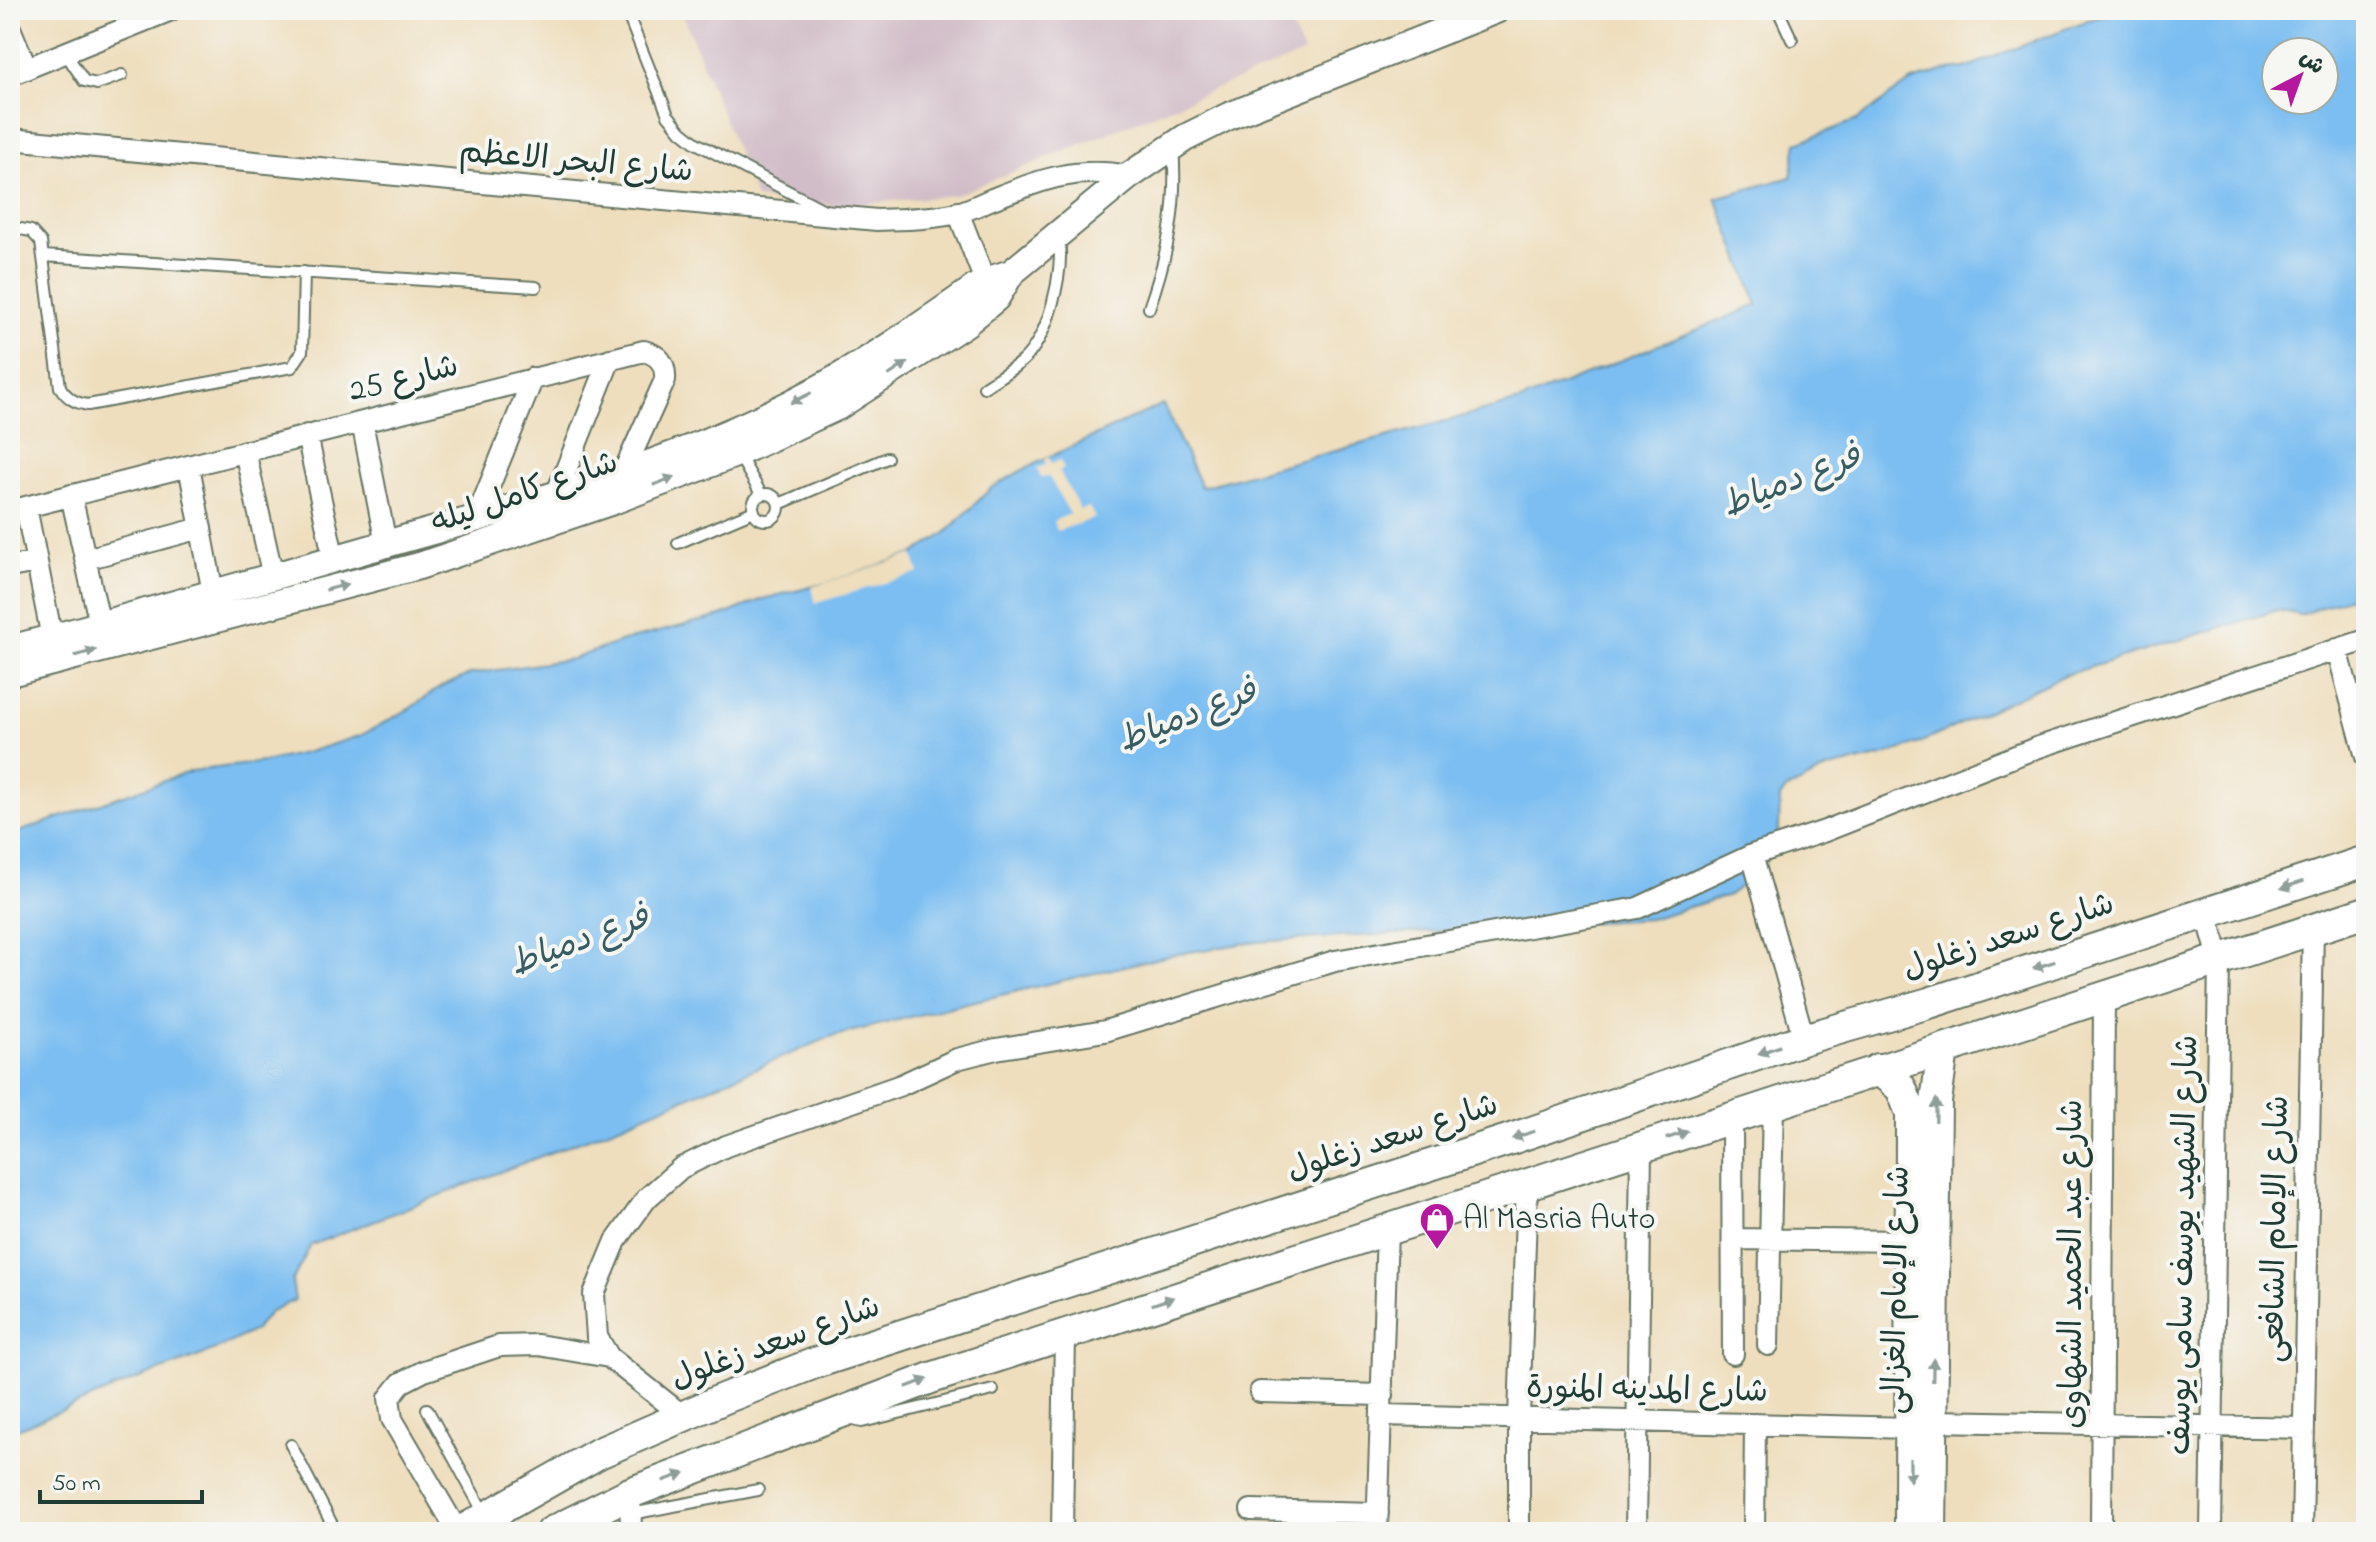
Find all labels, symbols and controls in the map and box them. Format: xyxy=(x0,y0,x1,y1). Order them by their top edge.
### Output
north arrow xyxy=(2260,36,2340,116)
text: ش xyxy=(2292,43,2331,83)
street label: شارع البحر الاعظم xyxy=(457,129,695,197)
street label: شارع 25 xyxy=(344,344,464,416)
one-way arrow xyxy=(887,362,908,377)
one-way arrow xyxy=(789,391,812,404)
water label: فرع دمياط xyxy=(1716,432,1870,531)
street label: شارع كامل ليله xyxy=(425,440,625,548)
one-way arrow xyxy=(652,474,676,487)
one-way arrow xyxy=(325,580,350,593)
one-way arrow xyxy=(73,646,98,658)
water label: فرع دمياط xyxy=(1112,667,1266,766)
one-way arrow xyxy=(2279,879,2303,892)
street label: شارع سعد زغلول xyxy=(1897,882,2121,994)
water label: فرع دمياط xyxy=(504,893,658,990)
one-way arrow xyxy=(2032,960,2056,972)
street label: شارع الشهيد يوسف سامى يوسف xyxy=(2158,1034,2212,1456)
one-way arrow xyxy=(1757,1045,1781,1057)
street label: شارع سعد زغلول xyxy=(1281,1083,1505,1195)
street label: شارع الإمام الشافعى xyxy=(2251,1095,2303,1363)
one-way arrow xyxy=(1930,1097,1942,1122)
street label: شارع عبد الحميد الشهاوى xyxy=(2050,1099,2097,1429)
one-way arrow xyxy=(1665,1128,1689,1140)
one-way arrow xyxy=(1511,1129,1535,1141)
street label: شارع الإمام الغزالى xyxy=(1872,1165,1924,1415)
place label: Al Masria Auto xyxy=(1463,1197,1655,1244)
shop icon: Al Masria Auto xyxy=(1418,1201,1456,1251)
street label: شارع سعد زغلول xyxy=(665,1284,887,1404)
one-way arrow xyxy=(1152,1295,1176,1307)
one-way arrow xyxy=(1927,1357,1939,1382)
street label: شارع المدينه المنورة xyxy=(1526,1365,1768,1417)
one-way arrow xyxy=(905,1376,929,1389)
scale bar xyxy=(40,1454,202,1504)
one-way arrow xyxy=(1904,1458,1916,1483)
text: 50 m xyxy=(52,1467,101,1502)
one-way arrow xyxy=(662,1470,686,1483)

